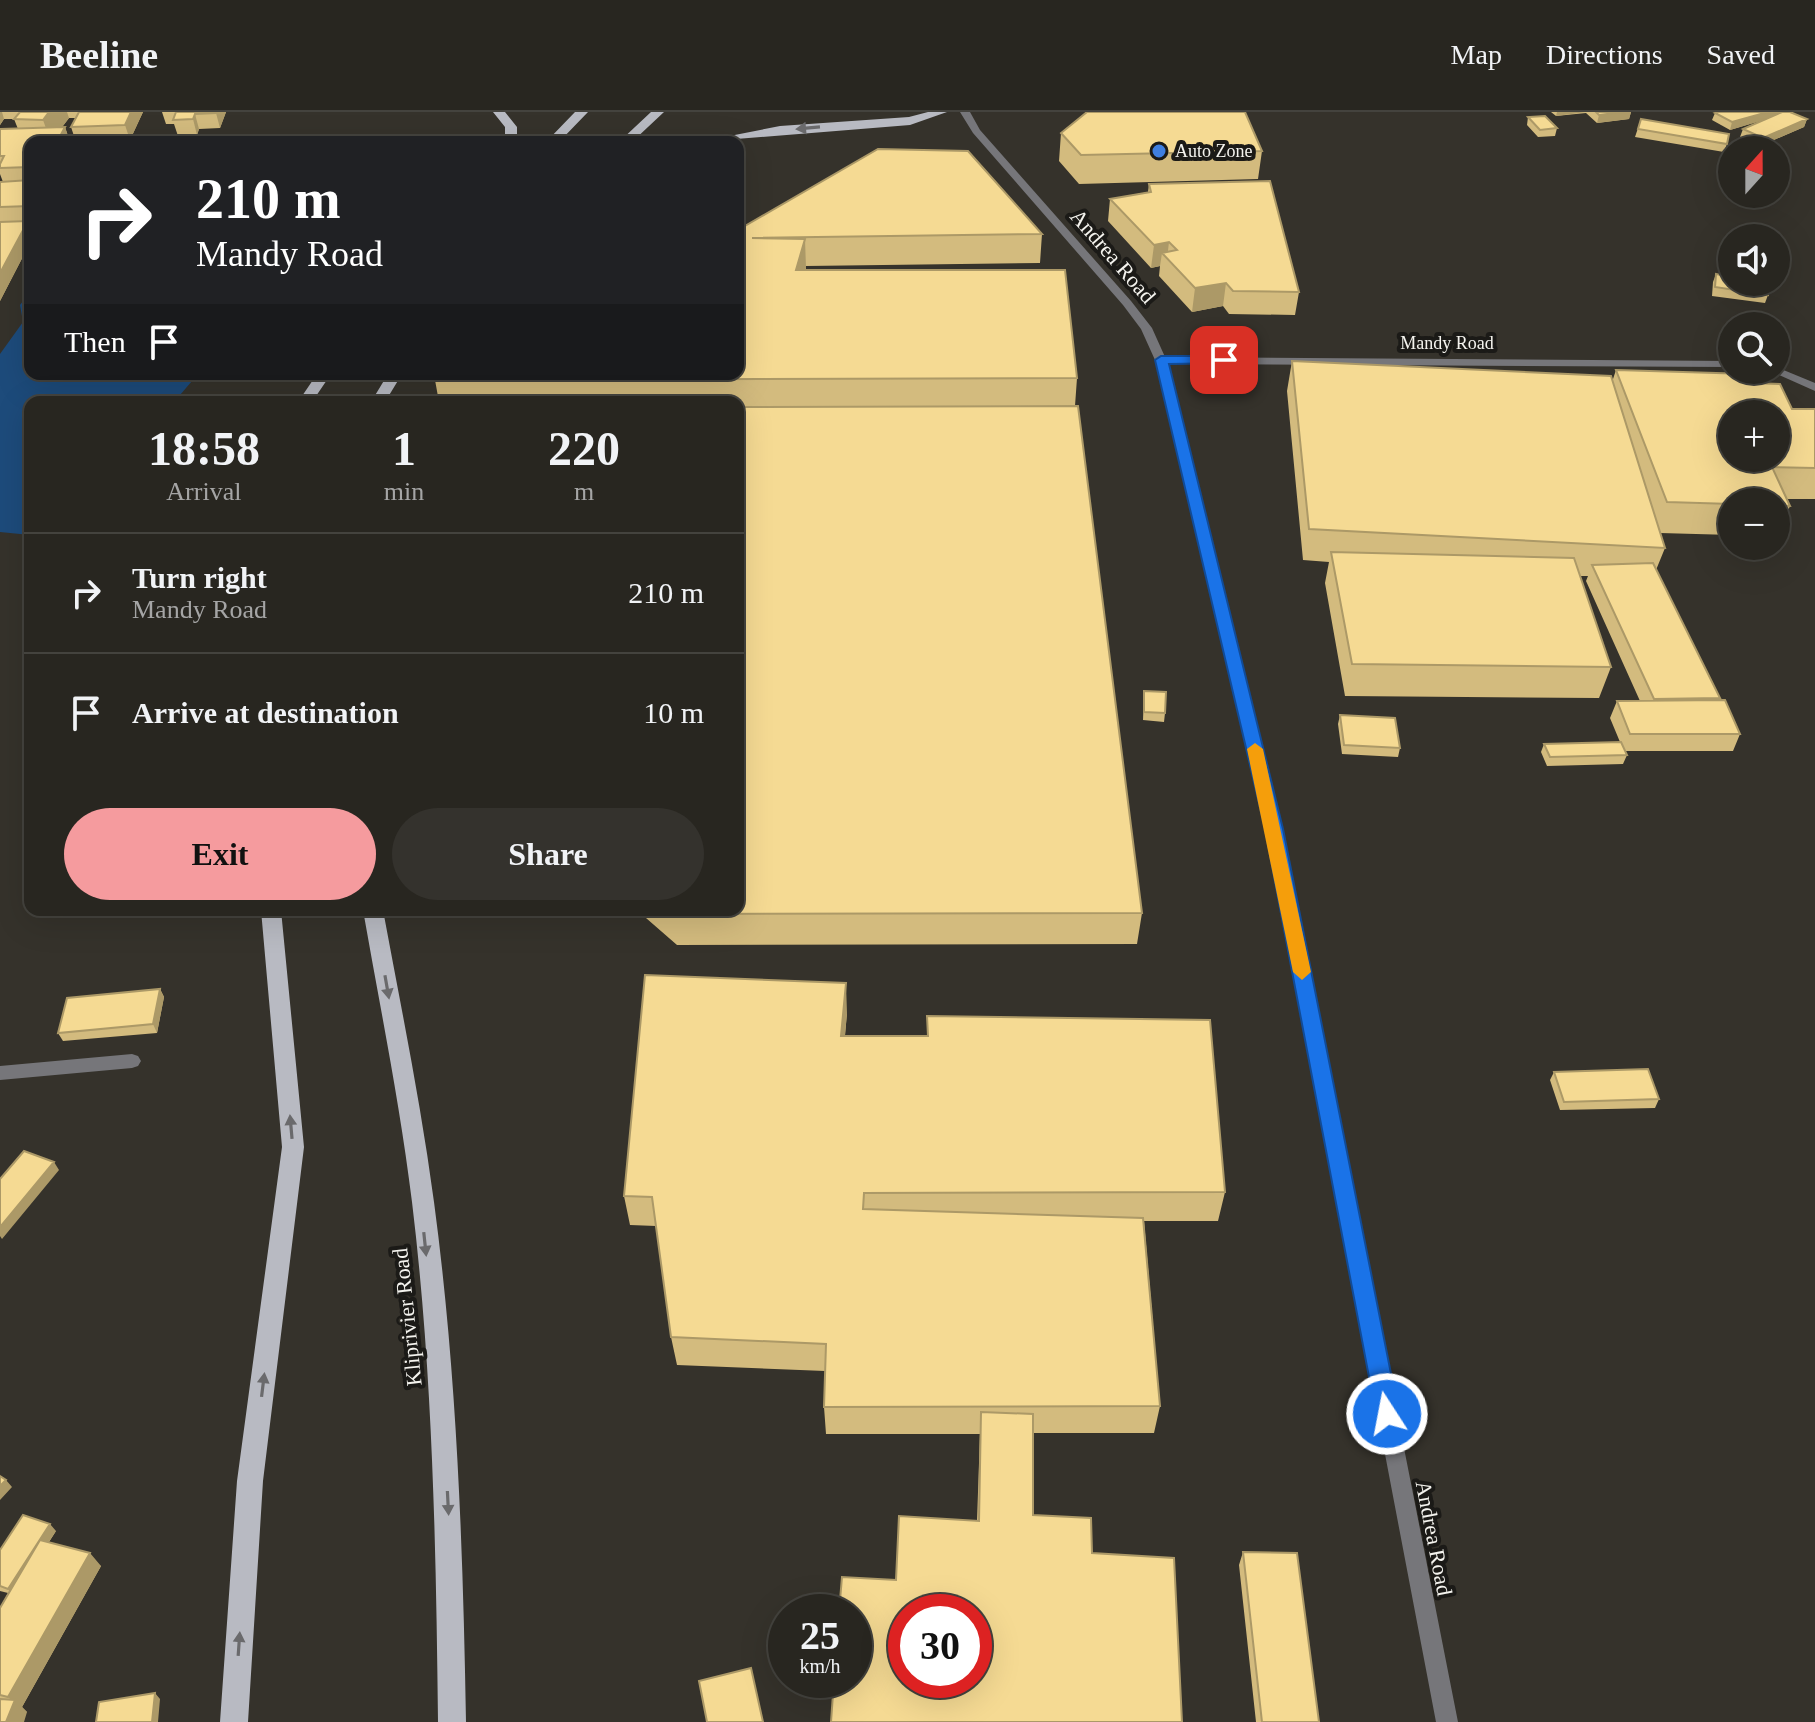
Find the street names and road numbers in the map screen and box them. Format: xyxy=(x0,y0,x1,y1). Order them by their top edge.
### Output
street label: Andrea Road xyxy=(1065,204,1161,308)
street label: Mandy Road xyxy=(1400,333,1494,353)
street label: Kliprivier Road xyxy=(387,1247,427,1387)
street label: Andrea Road xyxy=(1411,1478,1457,1598)

